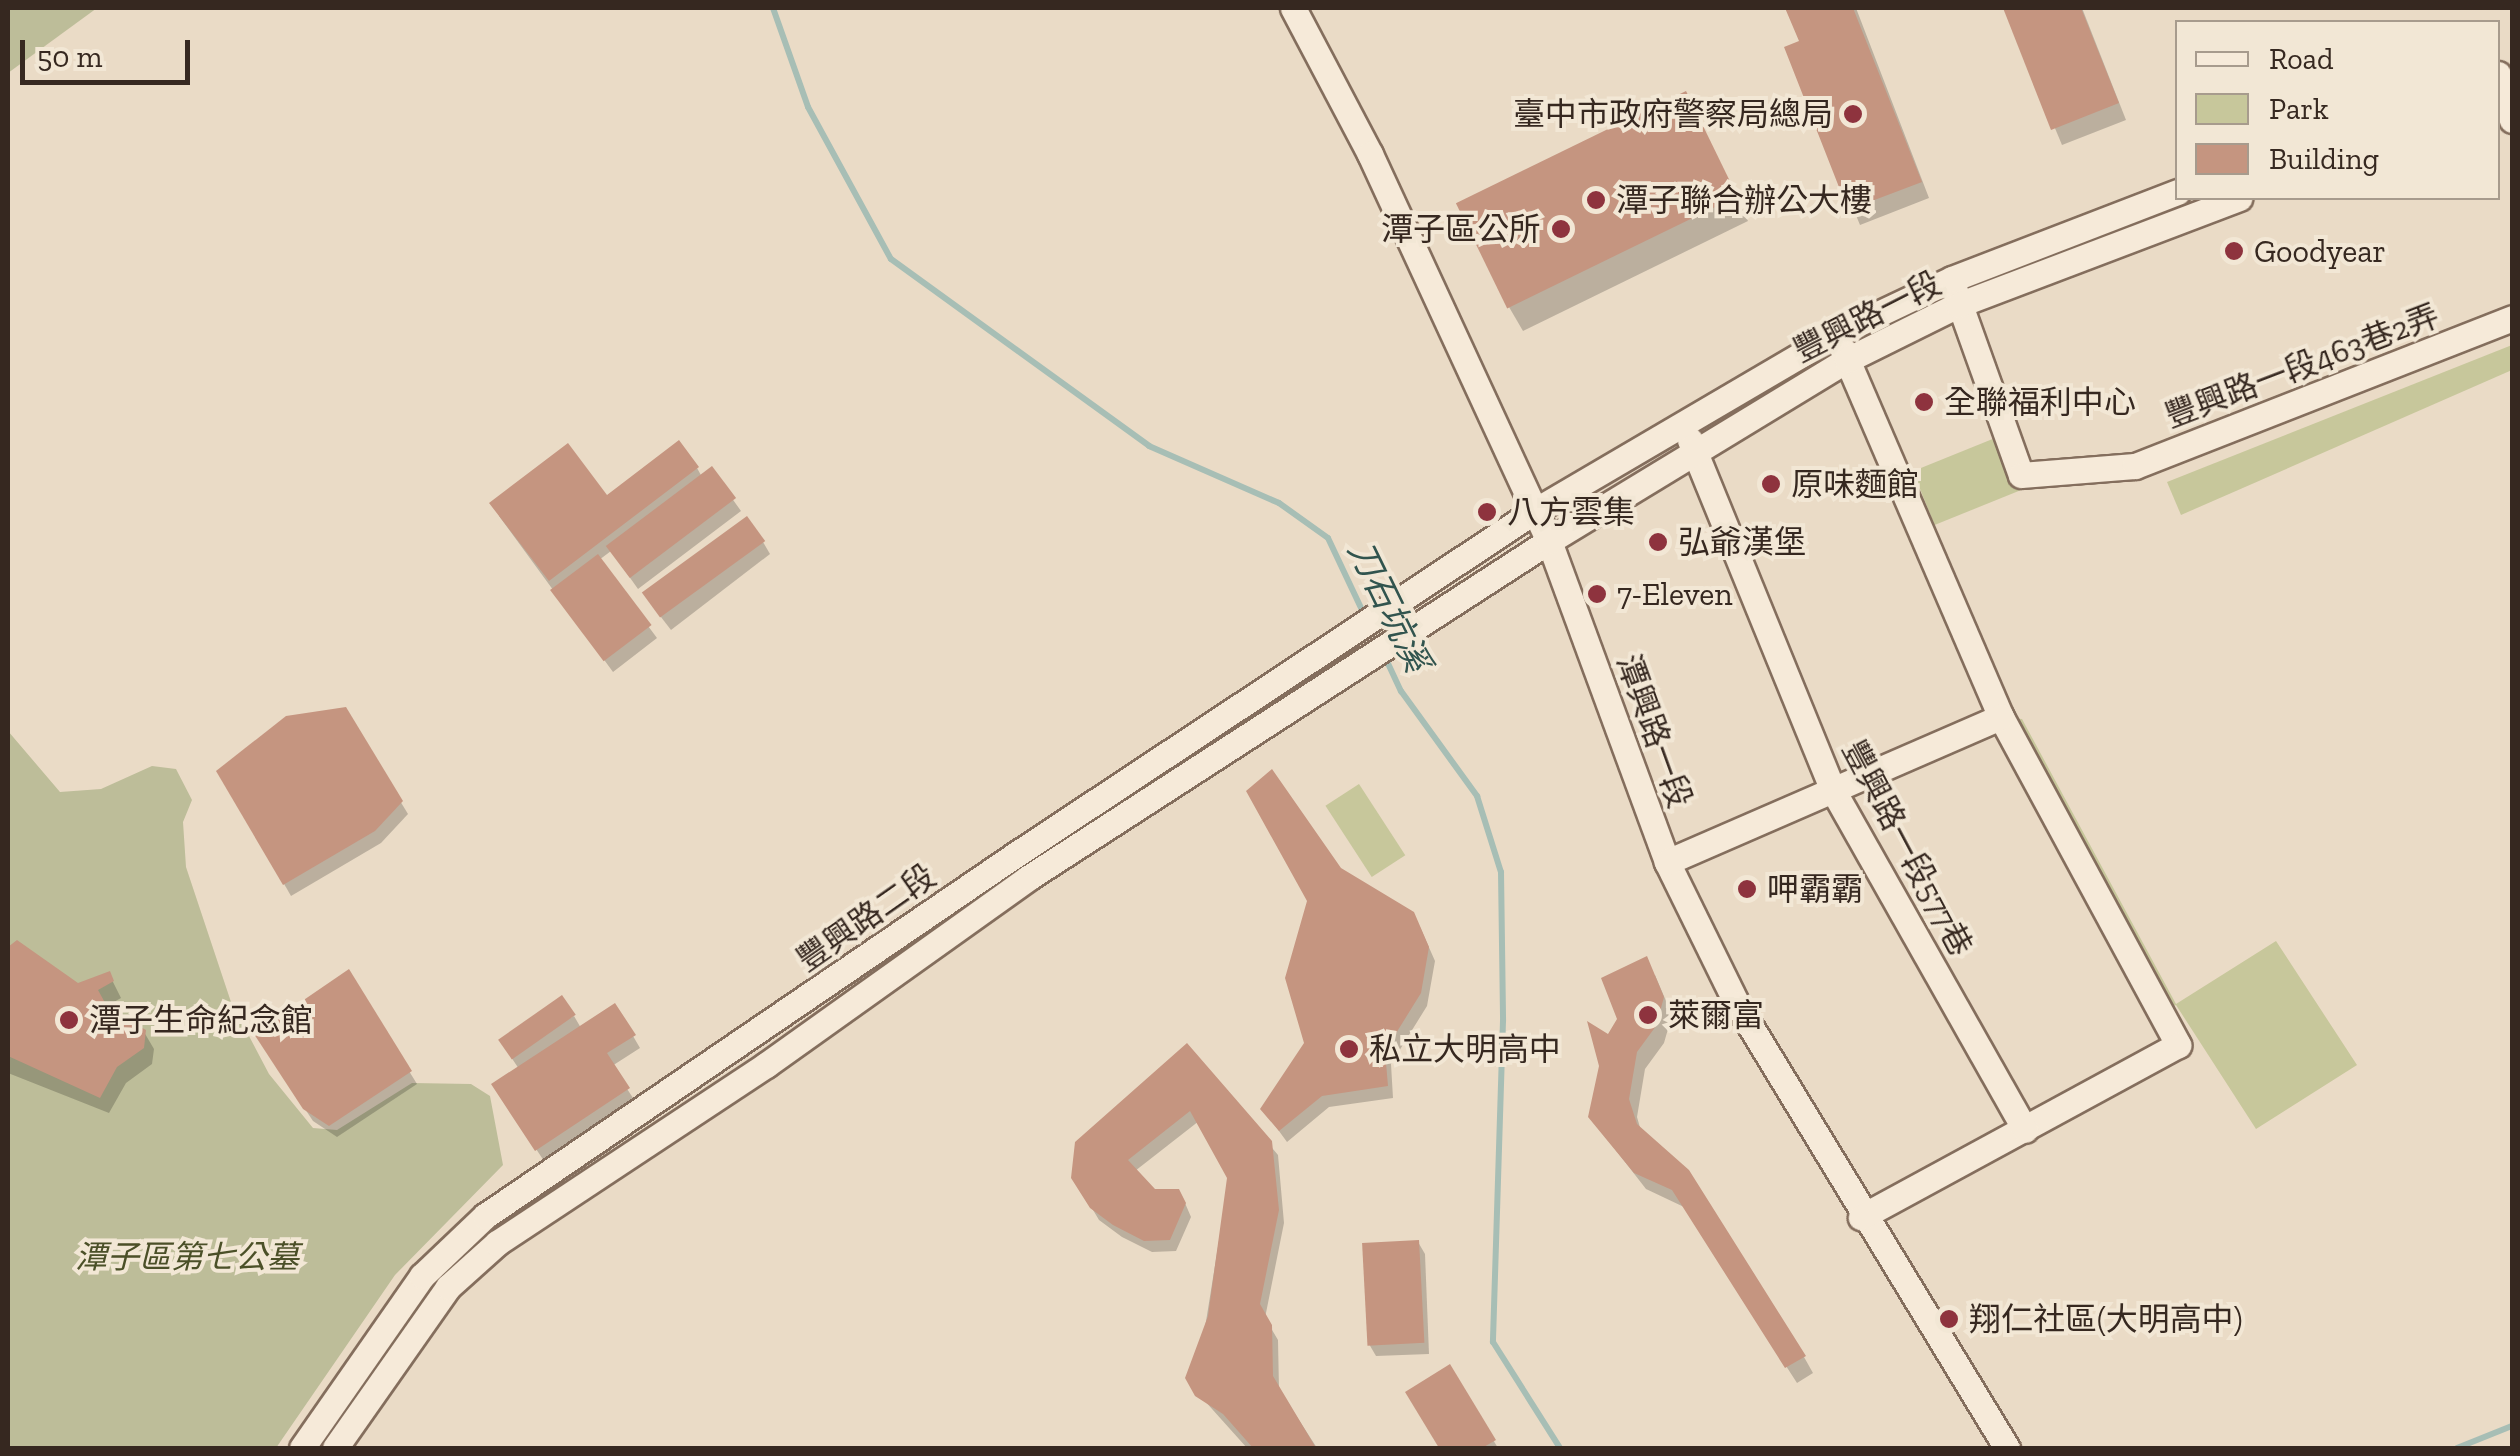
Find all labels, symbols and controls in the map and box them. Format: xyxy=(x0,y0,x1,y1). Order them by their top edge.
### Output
scale bar xyxy=(25,20,195,82)
legend xyxy=(2175,20,2500,200)
text: 50 m xyxy=(37,39,102,75)
text: Road xyxy=(2269,41,2334,77)
text: Park xyxy=(2269,91,2329,127)
place label: 臺中市政府警察局總局 xyxy=(1513,95,1833,133)
marker: 臺中市政府警察局總局 xyxy=(1842,103,1864,125)
text: Building xyxy=(2269,141,2379,177)
place label: 潭子聯合辦公大樓 xyxy=(1616,181,1872,219)
marker: 潭子聯合辦公大樓 xyxy=(1585,189,1607,211)
place label: 潭子區公所 xyxy=(1381,210,1541,248)
marker: 潭子區公所 xyxy=(1550,218,1572,240)
place label: Goodyear xyxy=(2254,232,2386,270)
marker: Goodyear xyxy=(2223,240,2245,262)
street label: 豐興路一段 xyxy=(1787,264,1947,370)
street label: 豐興路一段463巷2弄 xyxy=(2160,296,2444,436)
place label: 全聯福利中心 xyxy=(1944,383,2136,421)
marker: 全聯福利中心 xyxy=(1913,391,1935,413)
place label: 原味麵館 xyxy=(1791,465,1919,503)
marker: 原味麵館 xyxy=(1760,473,1782,495)
place label: 八方雲集 xyxy=(1507,493,1635,531)
marker: 八方雲集 xyxy=(1476,501,1498,523)
place label: 弘爺漢堡 xyxy=(1678,523,1806,561)
marker: 弘爺漢堡 xyxy=(1647,531,1669,553)
water label: 刀石坑溪 xyxy=(1339,534,1439,678)
place label: 7-Eleven xyxy=(1617,575,1733,613)
marker: 7-Eleven xyxy=(1586,583,1608,605)
street label: 潭興路一段 xyxy=(1609,649,1699,813)
street label: 豐興路一段577巷 xyxy=(1834,734,1980,962)
street label: 豐興路二段 xyxy=(789,856,943,980)
place label: 呷霸霸 xyxy=(1767,870,1863,908)
marker: 呷霸霸 xyxy=(1736,878,1758,900)
place label: 萊爾富 xyxy=(1668,996,1764,1034)
place label: 潭子生命紀念館 xyxy=(89,1001,313,1039)
marker: 萊爾富 xyxy=(1637,1004,1659,1026)
marker: 潭子生命紀念館 xyxy=(58,1009,80,1031)
place label: 私立大明高中 xyxy=(1369,1030,1561,1068)
marker: 私立大明高中 xyxy=(1338,1038,1360,1060)
park label: 潭子區第七公墓 xyxy=(75,1238,299,1276)
place label: 翔仁社區(大明高中) xyxy=(1969,1300,2243,1338)
marker: 翔仁社區(大明高中) xyxy=(1938,1308,1960,1330)

